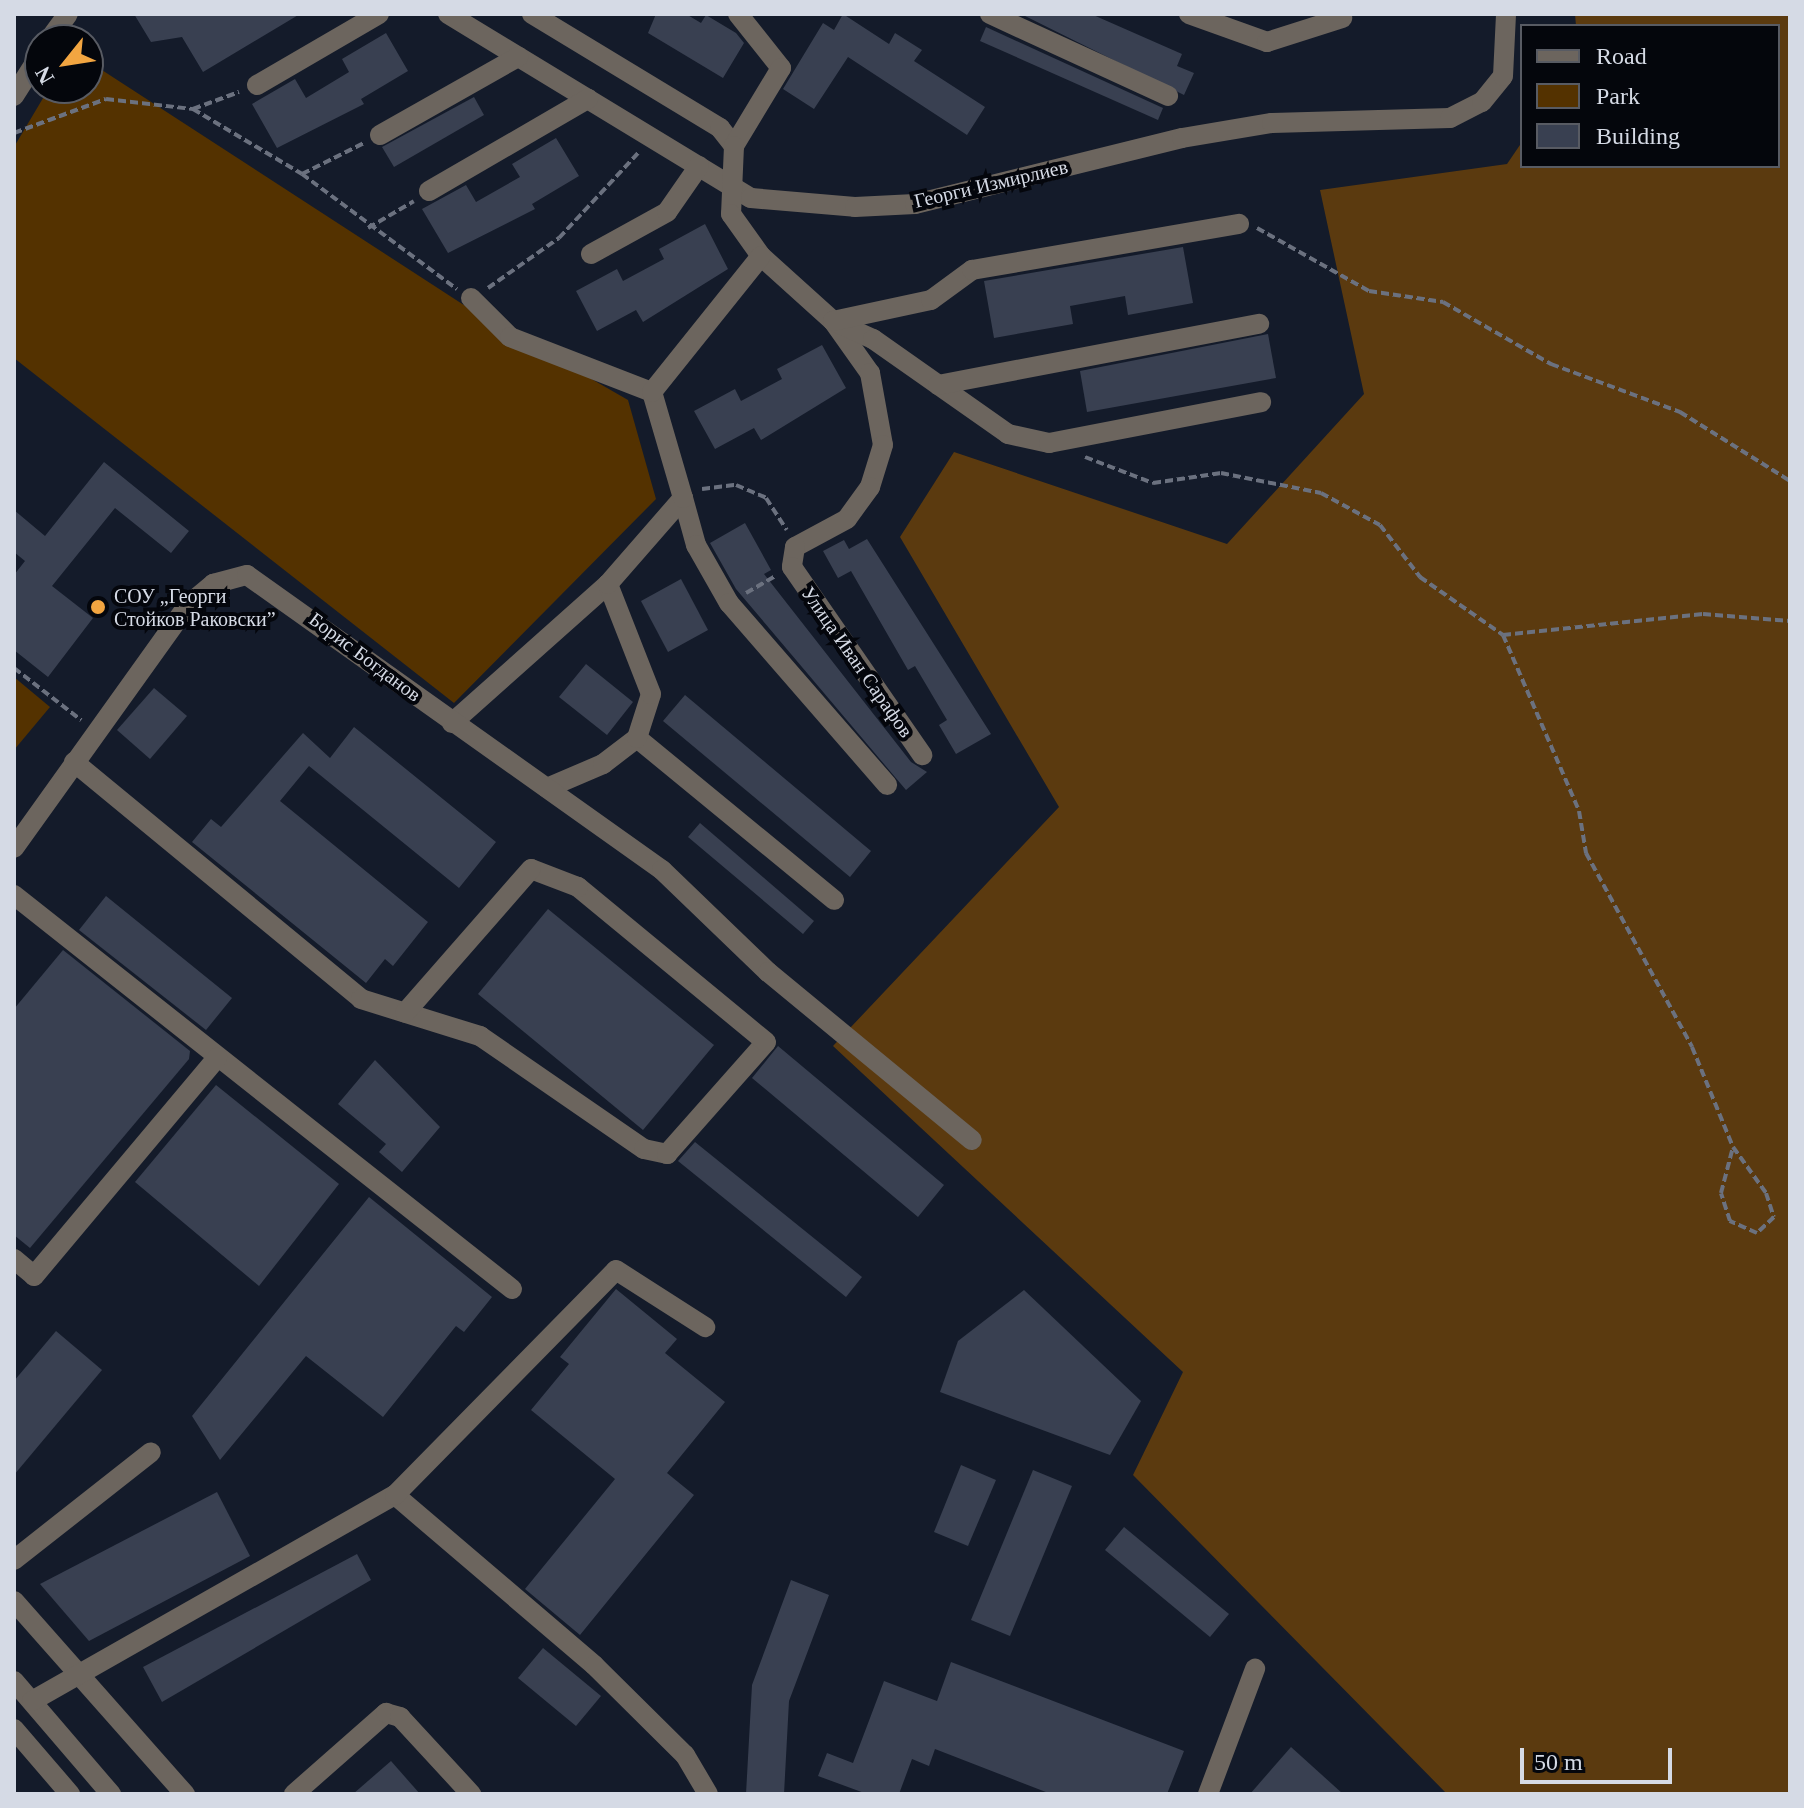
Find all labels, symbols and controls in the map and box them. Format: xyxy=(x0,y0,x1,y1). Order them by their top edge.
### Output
north arrow xyxy=(24,24,104,104)
legend xyxy=(1520,24,1780,168)
text: Road xyxy=(1596,43,1647,69)
text: N xyxy=(30,62,59,88)
text: Park xyxy=(1596,83,1640,109)
text: Building xyxy=(1596,123,1680,149)
street label: Георги Измирлиев xyxy=(912,155,1070,213)
street label: Улица Иван Сарафов xyxy=(796,582,918,742)
place label: СОУ „Георги Стойков Раковски” xyxy=(114,584,276,631)
marker: СОУ „Георги Стойков Раковски” xyxy=(89,598,107,616)
street label: Борис Богданов xyxy=(304,607,426,707)
scale bar xyxy=(1524,1732,1676,1782)
text: 50 m xyxy=(1534,1749,1583,1775)

